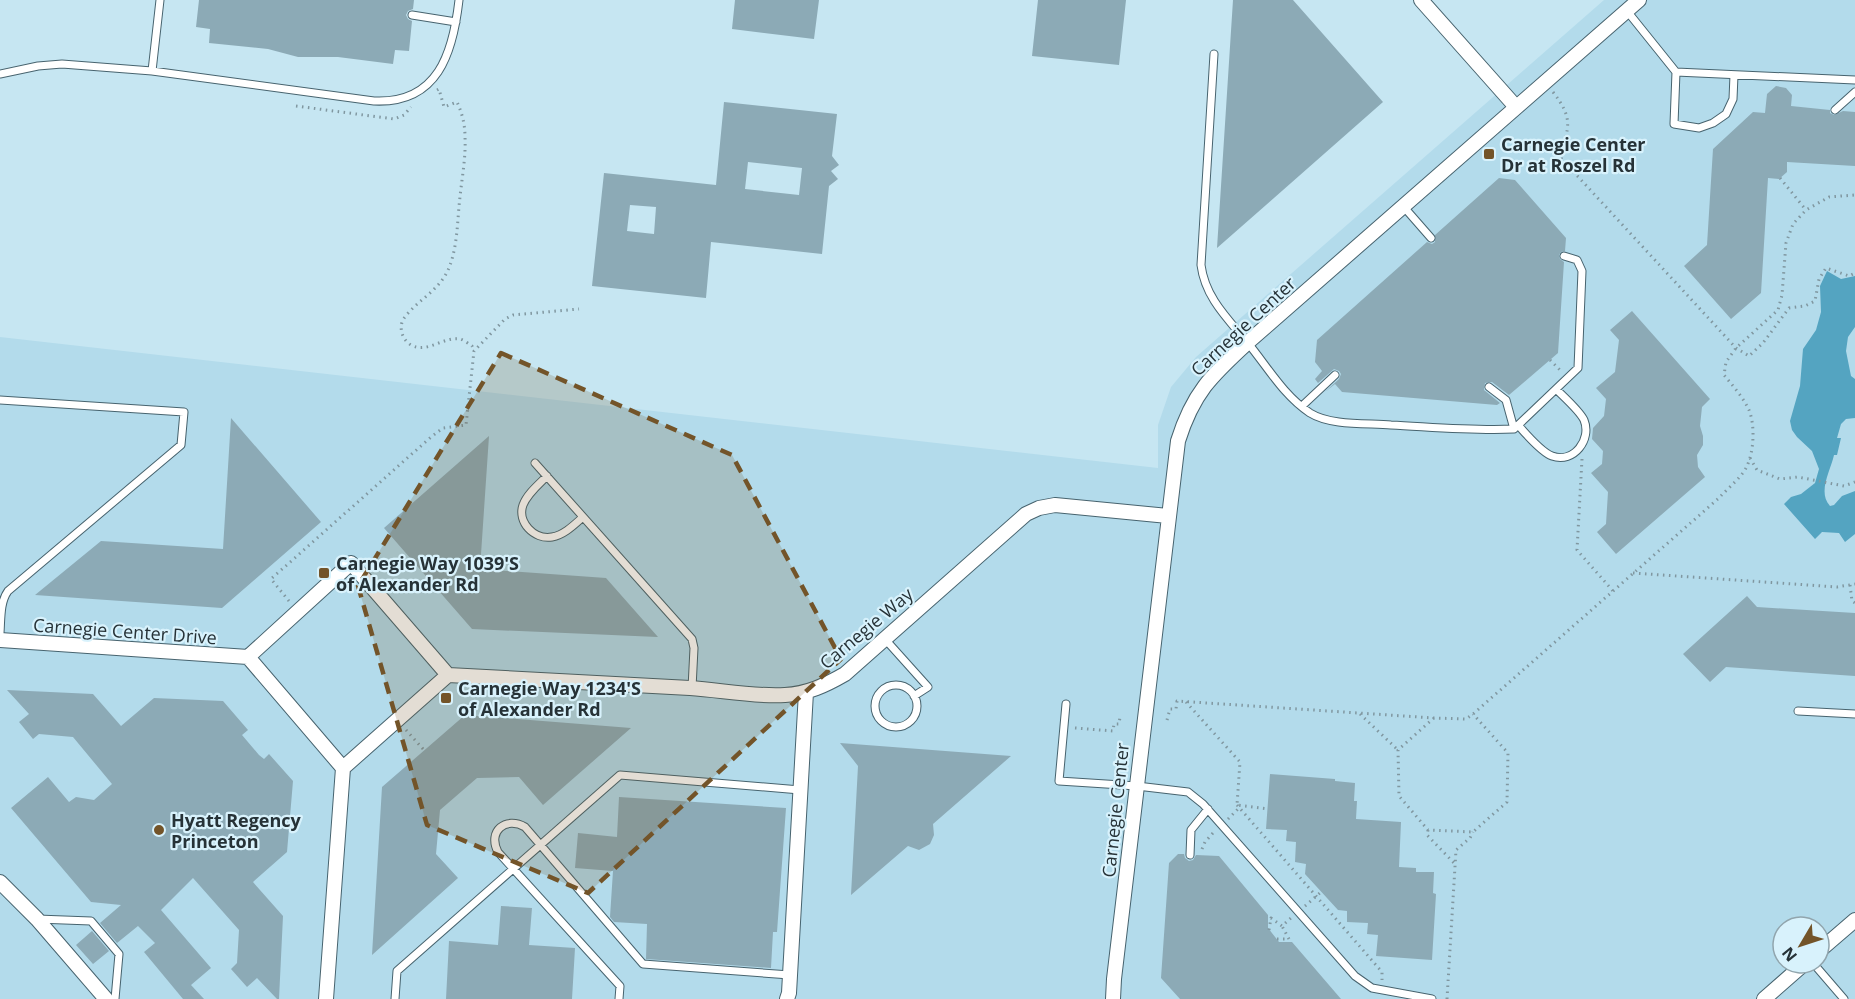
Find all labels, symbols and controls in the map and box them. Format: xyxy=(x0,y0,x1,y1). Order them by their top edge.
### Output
place label: Carnegie Center Dr at Roszel Rd xyxy=(1501,132,1646,177)
marker: Carnegie Center Dr at Roszel Rd xyxy=(1482,147,1496,161)
street label: Carnegie Center xyxy=(1185,271,1301,381)
place label: Carnegie Way 1039'S of Alexander Rd xyxy=(336,551,519,596)
marker: Carnegie Way 1039'S of Alexander Rd xyxy=(317,566,331,580)
street label: Carnegie Way xyxy=(814,581,918,674)
street label: Carnegie Center Drive xyxy=(32,613,218,649)
place label: Carnegie Way 1234'S of Alexander Rd xyxy=(458,676,641,721)
marker: Carnegie Way 1234'S of Alexander Rd xyxy=(439,691,453,705)
street label: Carnegie Center xyxy=(1096,741,1134,879)
place label: Hyatt Regency Princeton xyxy=(171,808,302,853)
marker: Hyatt Regency Princeton xyxy=(152,823,166,837)
north arrow xyxy=(1771,915,1831,975)
text: N xyxy=(1777,942,1802,966)

